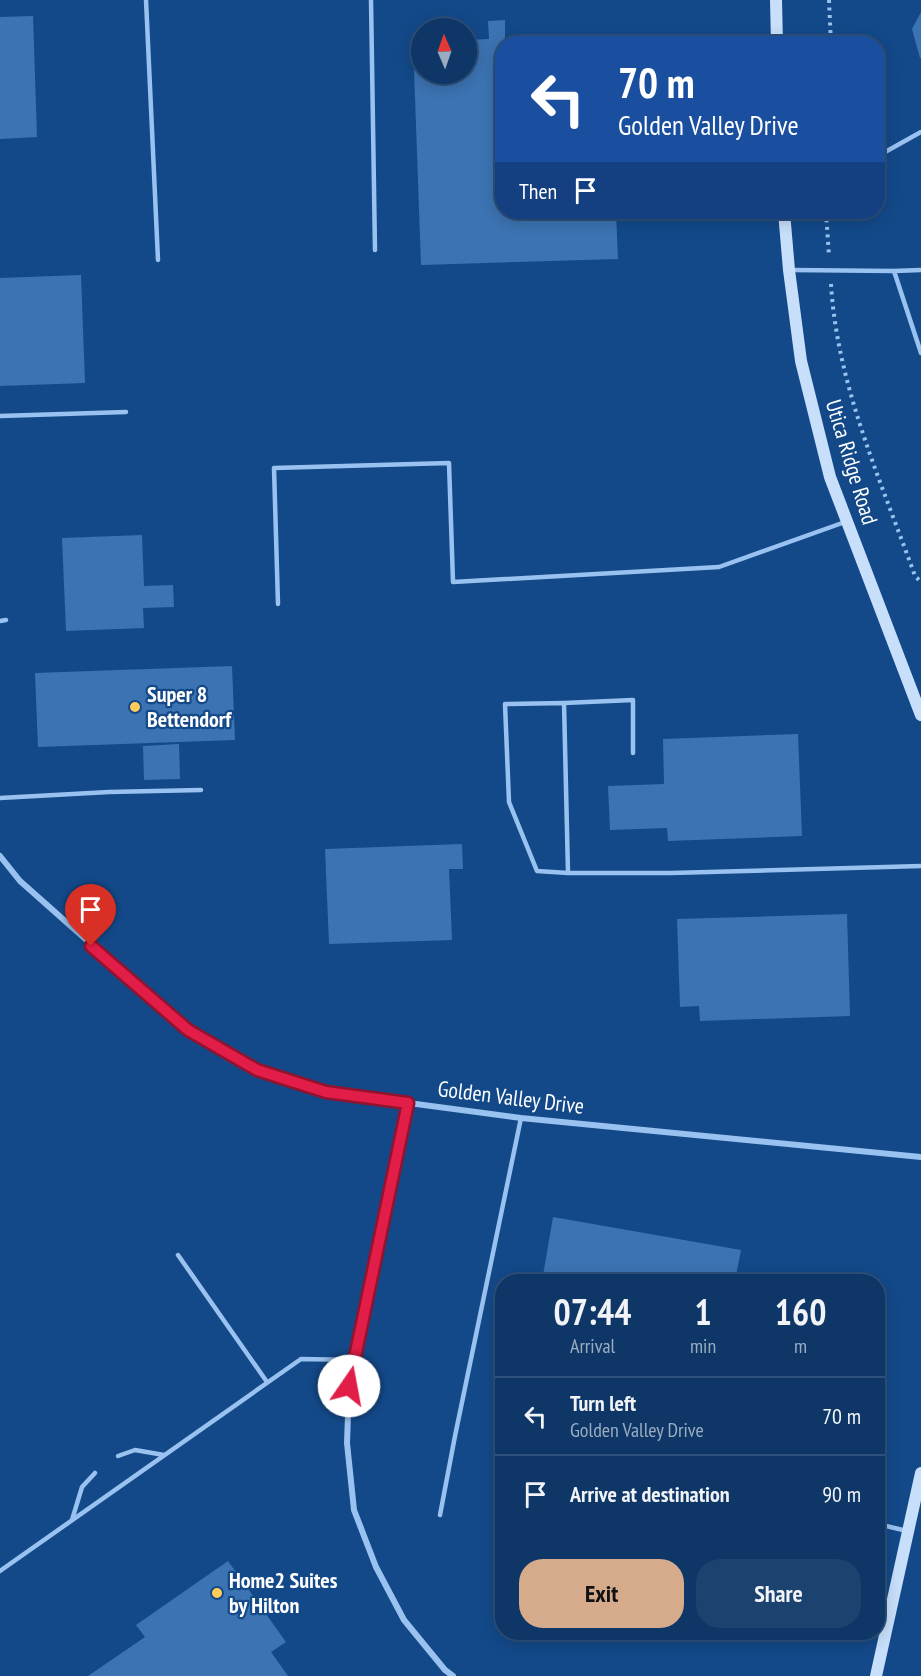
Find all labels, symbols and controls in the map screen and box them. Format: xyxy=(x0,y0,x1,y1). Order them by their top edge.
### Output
north arrow xyxy=(411,18,477,84)
map controls xyxy=(411,18,477,84)
text: 70 m xyxy=(618,55,695,110)
icon: left xyxy=(519,60,597,138)
text: Golden Valley Drive xyxy=(618,108,799,142)
icon: arrive xyxy=(569,174,602,207)
text: Then xyxy=(519,177,557,205)
street label: Utica Ridge Road xyxy=(820,396,884,528)
place label: Super 8 Bettendorf xyxy=(147,680,232,733)
marker: Super 8 Bettendorf xyxy=(128,700,142,714)
pin xyxy=(65,884,116,946)
icon: arrive xyxy=(74,893,107,926)
street label: Golden Valley Drive xyxy=(436,1074,586,1120)
text: 07:44 xyxy=(554,1288,631,1335)
text: 1 xyxy=(694,1288,712,1335)
text: 160 xyxy=(775,1288,826,1335)
text: Arrival xyxy=(570,1333,615,1359)
text: min xyxy=(690,1333,716,1359)
text: m xyxy=(794,1333,807,1359)
position arrow xyxy=(317,1354,381,1418)
text: Turn left xyxy=(570,1389,636,1417)
icon: left xyxy=(519,1400,552,1433)
text: 70 m xyxy=(822,1402,861,1430)
text: Golden Valley Drive xyxy=(570,1417,704,1443)
icon: arrive xyxy=(519,1478,552,1511)
text: Arrive at destination xyxy=(570,1480,730,1508)
text: 90 m xyxy=(822,1480,861,1508)
button: Exit xyxy=(519,1559,684,1628)
button: Share xyxy=(696,1559,861,1628)
place label: Home2 Suites by Hilton xyxy=(229,1566,338,1619)
marker: Home2 Suites by Hilton xyxy=(210,1586,224,1600)

